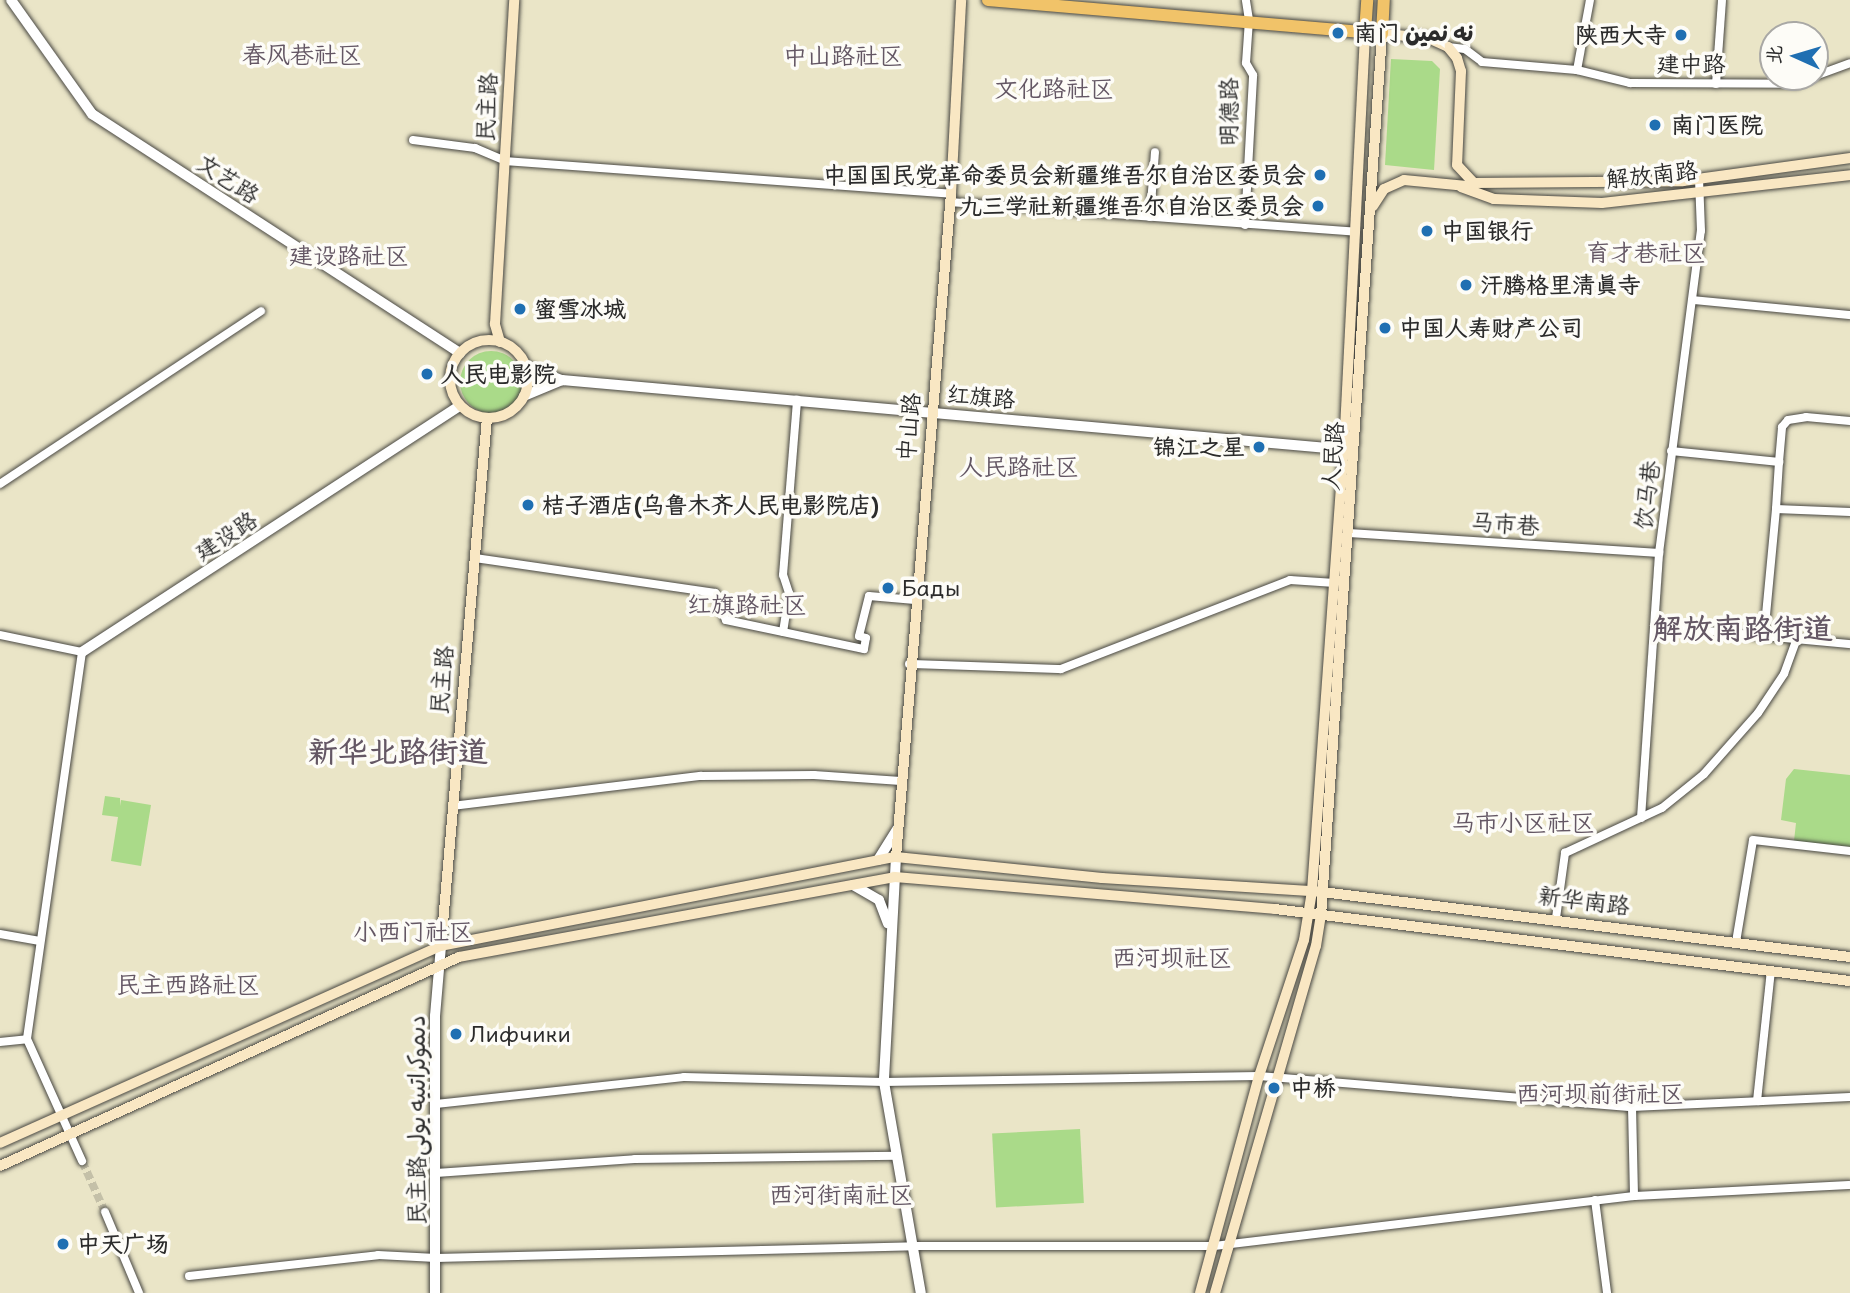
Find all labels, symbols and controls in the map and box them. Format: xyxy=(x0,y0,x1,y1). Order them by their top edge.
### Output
place label: 南门 نە نمين xyxy=(1354,19,1473,47)
place label: 陕西大寺 xyxy=(1575,21,1667,49)
north arrow xyxy=(1759,21,1829,91)
marker: 南门 نە نمين xyxy=(1328,23,1348,43)
marker: 陕西大寺 xyxy=(1673,27,1689,43)
district label: 春风巷社区 xyxy=(242,41,362,69)
district label: 中山路社区 xyxy=(783,42,903,70)
text: 北 xyxy=(1762,44,1787,65)
street label: 建中路 xyxy=(1657,50,1725,78)
street label: 民主路 xyxy=(471,72,503,142)
district label: 文化路社区 xyxy=(994,75,1114,103)
street label: 明德路 xyxy=(1215,78,1243,146)
place label: 南门医院 xyxy=(1671,111,1763,139)
marker: 南门医院 xyxy=(1645,115,1665,135)
street label: 文艺路 xyxy=(192,149,264,209)
street label: 解放南路 xyxy=(1605,156,1699,194)
place label: 中国国民党革命委员会新疆维吾尔自治区委员会 xyxy=(823,161,1306,189)
marker: 中国国民党革命委员会新疆维吾尔自治区委员会 xyxy=(1312,167,1328,183)
place label: 九三学社新疆维吾尔自治区委员会 xyxy=(959,192,1304,220)
marker: 九三学社新疆维吾尔自治区委员会 xyxy=(1310,198,1326,214)
place label: 中国银行 xyxy=(1441,217,1533,245)
marker: 中国银行 xyxy=(1419,223,1435,239)
district label: 育才巷社区 xyxy=(1586,239,1706,267)
district label: 建设路社区 xyxy=(289,242,409,270)
place label: 汗腾格里清真寺 xyxy=(1480,271,1641,299)
marker: 汗腾格里清真寺 xyxy=(1458,277,1474,293)
place label: 蜜雪冰城 xyxy=(534,295,626,323)
marker: 蜜雪冰城 xyxy=(512,301,528,317)
place label: 中国人寿财产公司 xyxy=(1399,314,1583,342)
marker: 中国人寿财产公司 xyxy=(1377,320,1393,336)
place label: 人民电影院 xyxy=(441,360,556,388)
marker: 人民电影院 xyxy=(419,366,435,382)
street label: 红旗路 xyxy=(945,380,1017,414)
street label: 中山路 xyxy=(892,391,926,463)
street label: 人民路 xyxy=(1317,421,1349,491)
place label: 锦江之星 xyxy=(1153,433,1245,461)
marker: 锦江之星 xyxy=(1251,439,1267,455)
district label: 人民路社区 xyxy=(959,453,1079,481)
street label: 饮马巷 xyxy=(1629,459,1665,531)
place label: 桔子酒店(乌鲁木齐人民电影院店) xyxy=(542,491,879,519)
marker: 桔子酒店(乌鲁木齐人民电影院店) xyxy=(520,497,536,513)
street label: 建设路 xyxy=(190,506,262,566)
street label: 马市巷 xyxy=(1470,508,1540,540)
place label: Бады xyxy=(902,574,960,602)
marker: Бады xyxy=(880,580,896,596)
district label: 红旗路社区 xyxy=(687,591,807,619)
district label: 解放南路街道 xyxy=(1653,611,1833,647)
street label: 民主路 xyxy=(425,644,459,716)
district label: 新华北路街道 xyxy=(308,734,488,770)
district label: 马市小区社区 xyxy=(1451,809,1595,837)
street label: 新华南路 xyxy=(1537,882,1631,920)
district label: 小西门社区 xyxy=(353,918,473,946)
district label: 西河坝社区 xyxy=(1112,944,1232,972)
district label: 民主西路社区 xyxy=(116,971,260,999)
street label: 民主路دىموكراتىيە يولى xyxy=(403,1015,431,1225)
place label: Лифчики xyxy=(470,1020,571,1048)
marker: Лифчики xyxy=(448,1026,464,1042)
place label: 中桥 xyxy=(1290,1074,1336,1102)
marker: 中桥 xyxy=(1264,1078,1284,1098)
district label: 西河坝前街社区 xyxy=(1516,1080,1684,1108)
district label: 西河街南社区 xyxy=(769,1181,913,1209)
place label: 中天广场 xyxy=(77,1230,169,1258)
marker: 中天广场 xyxy=(55,1236,71,1252)

